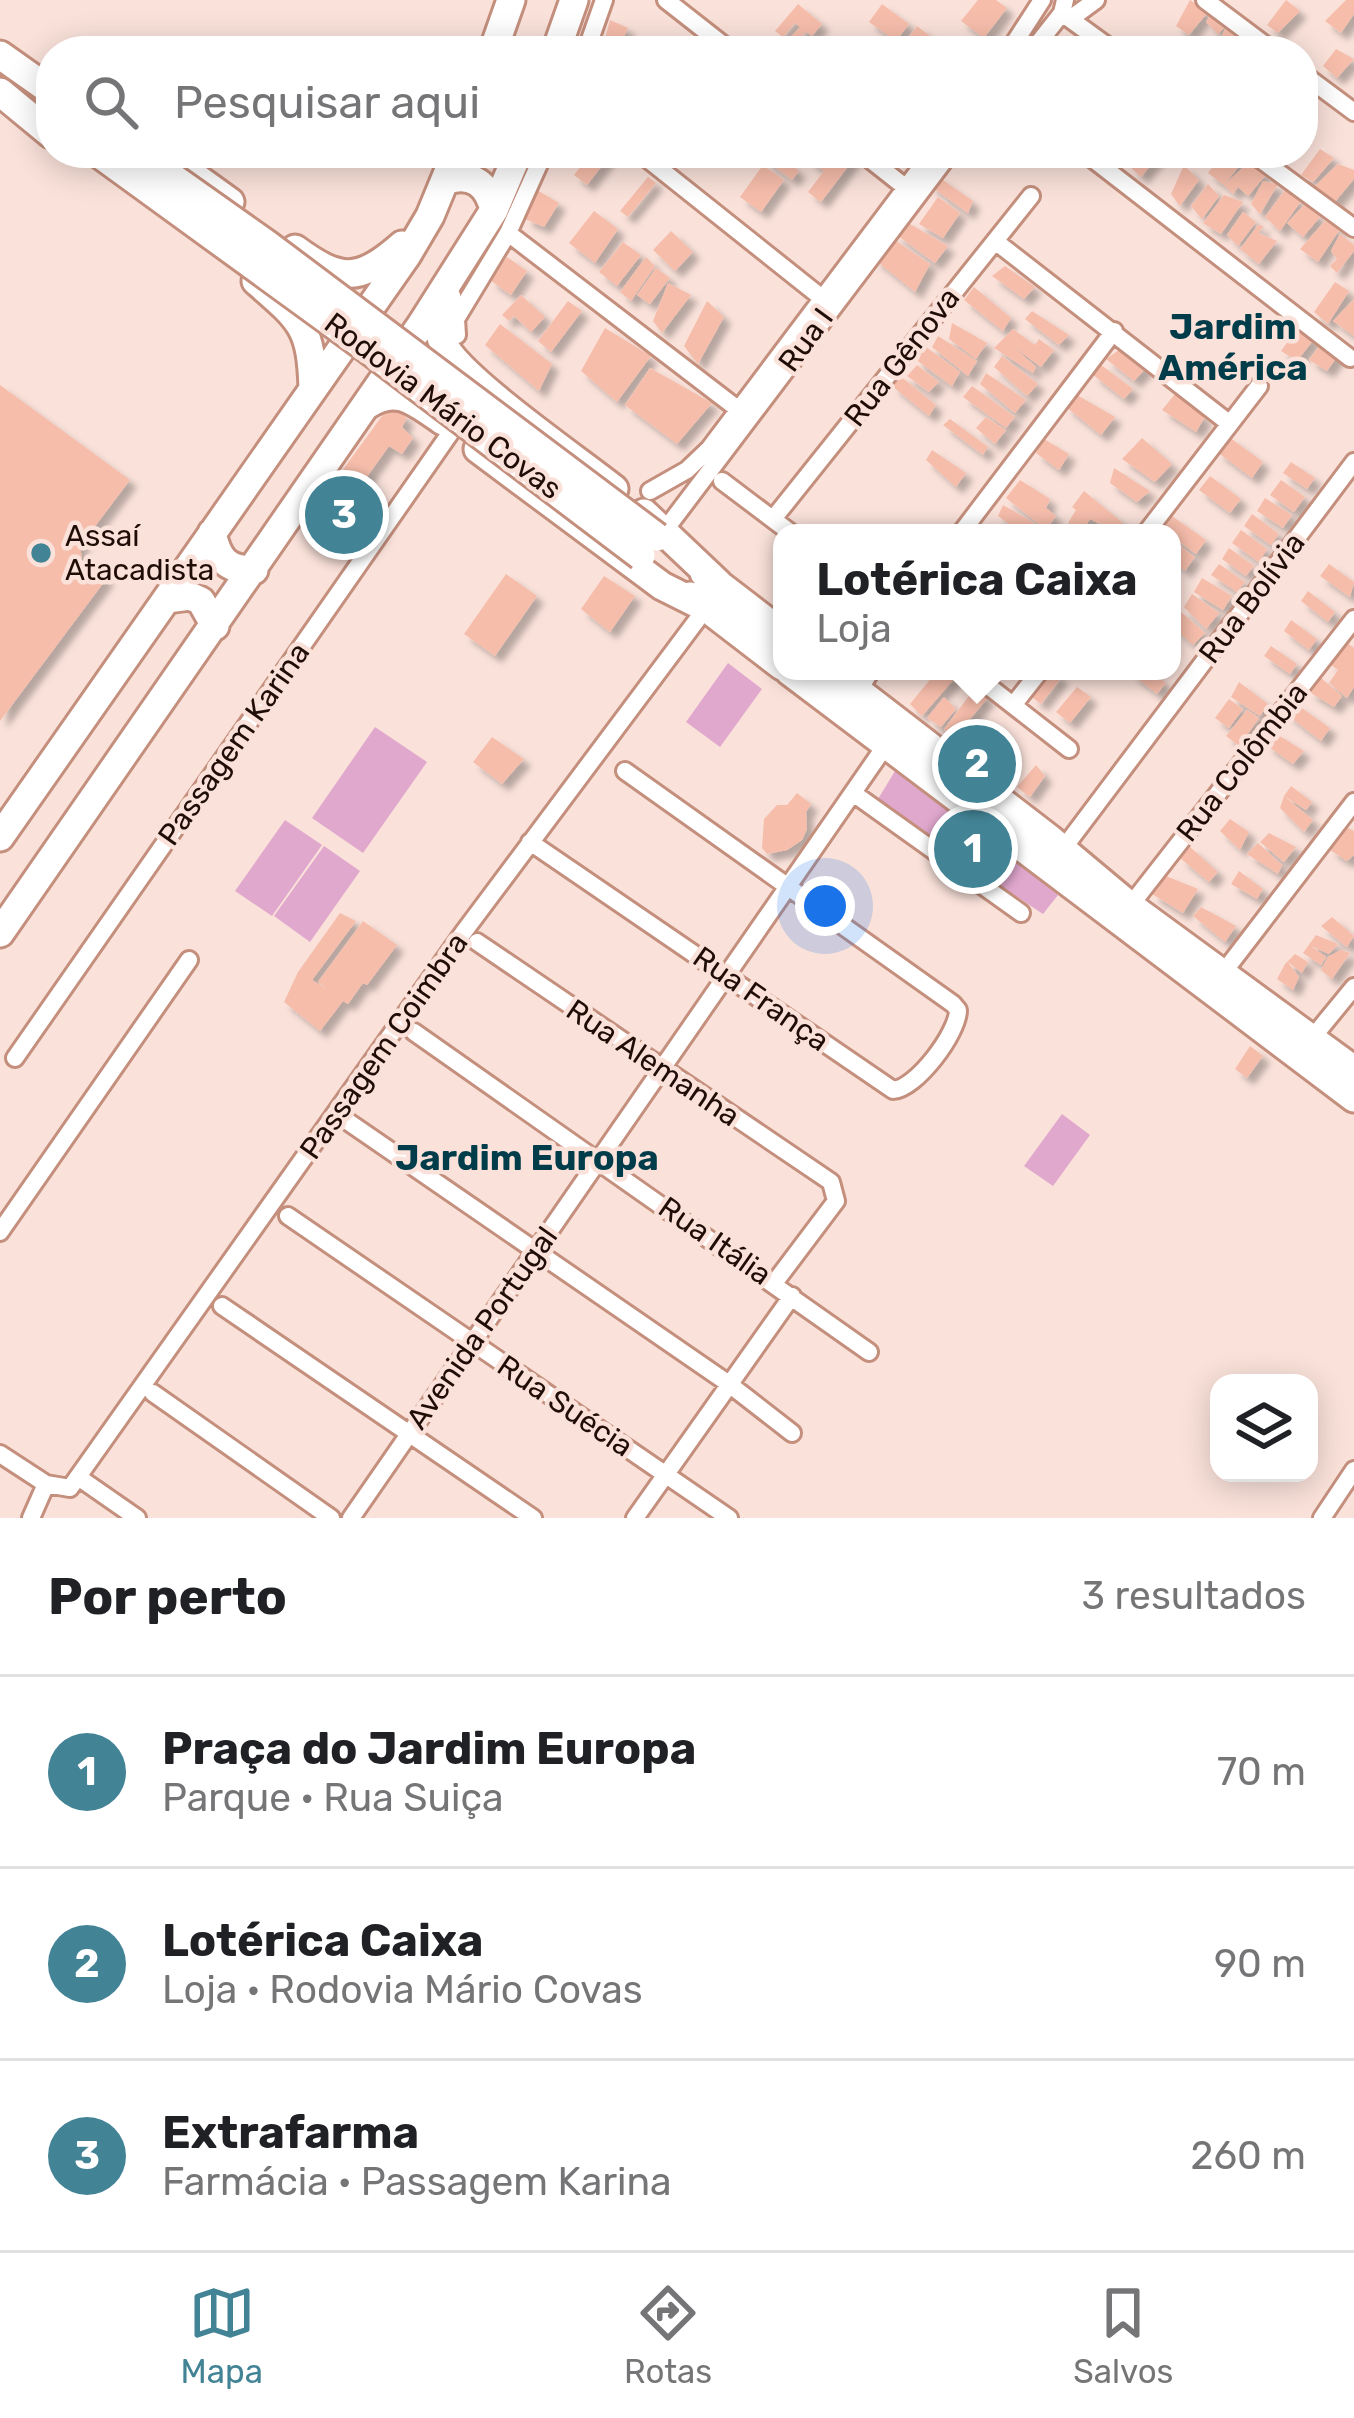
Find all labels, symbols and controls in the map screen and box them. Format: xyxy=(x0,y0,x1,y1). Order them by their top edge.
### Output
search box xyxy=(36,36,1318,168)
icon: search xyxy=(78,69,144,135)
text: Pesquisar aqui xyxy=(174,76,480,129)
street label: Rua Gênova xyxy=(837,280,967,434)
street label: Rua I xyxy=(771,301,841,379)
street label: Rodovia Mário Covas xyxy=(318,305,568,507)
district label: Jardim América xyxy=(1158,305,1308,389)
pin: 3 xyxy=(305,470,383,560)
place label: Assaí Atacadista xyxy=(65,518,214,588)
popup xyxy=(773,524,1181,680)
street label: Rua Bolívia xyxy=(1191,526,1313,670)
marker: Assaí Atacadista xyxy=(28,540,54,566)
text: Lotérica Caixa xyxy=(816,553,1138,606)
text: Loja xyxy=(816,606,892,652)
street label: Passagem Karina xyxy=(151,636,317,852)
street label: Rua Colômbia xyxy=(1169,675,1315,849)
pin: 2 xyxy=(938,719,1016,809)
pin: 1 xyxy=(934,804,1012,894)
your location xyxy=(795,876,855,936)
street label: Passagem Coimbra xyxy=(292,926,476,1166)
street label: Rua França xyxy=(686,939,836,1059)
street label: Rua Alemanha xyxy=(560,992,746,1134)
district label: Jardim Europa xyxy=(395,1136,659,1179)
street label: Rua Itália xyxy=(652,1189,778,1293)
street label: Avenida Portugal xyxy=(399,1220,565,1436)
street label: Rua Suécia xyxy=(490,1348,640,1464)
map controls xyxy=(1210,1374,1318,1482)
button: layers xyxy=(1210,1374,1318,1482)
text: Por perto xyxy=(48,1566,287,1627)
text: 3 resultados xyxy=(1082,1573,1306,1619)
text: Praça do Jardim Europa xyxy=(162,1722,696,1775)
text: 1 xyxy=(77,1749,97,1795)
text: 70 m xyxy=(1217,1749,1306,1795)
text: Parque · Rua Suiça xyxy=(162,1775,503,1821)
text: Lotérica Caixa xyxy=(162,1914,483,1967)
text: 2 xyxy=(74,1941,100,1987)
text: 90 m xyxy=(1214,1941,1306,1987)
text: Loja · Rodovia Mário Covas xyxy=(162,1967,643,2013)
text: Extrafarma xyxy=(162,2106,419,2159)
text: 3 xyxy=(74,2133,100,2179)
text: 260 m xyxy=(1191,2133,1306,2179)
text: Farmácia · Passagem Karina xyxy=(162,2159,672,2205)
tab: Mapa xyxy=(181,2280,263,2391)
tab: Rotas xyxy=(624,2280,712,2391)
tab: Salvos xyxy=(1073,2280,1173,2391)

